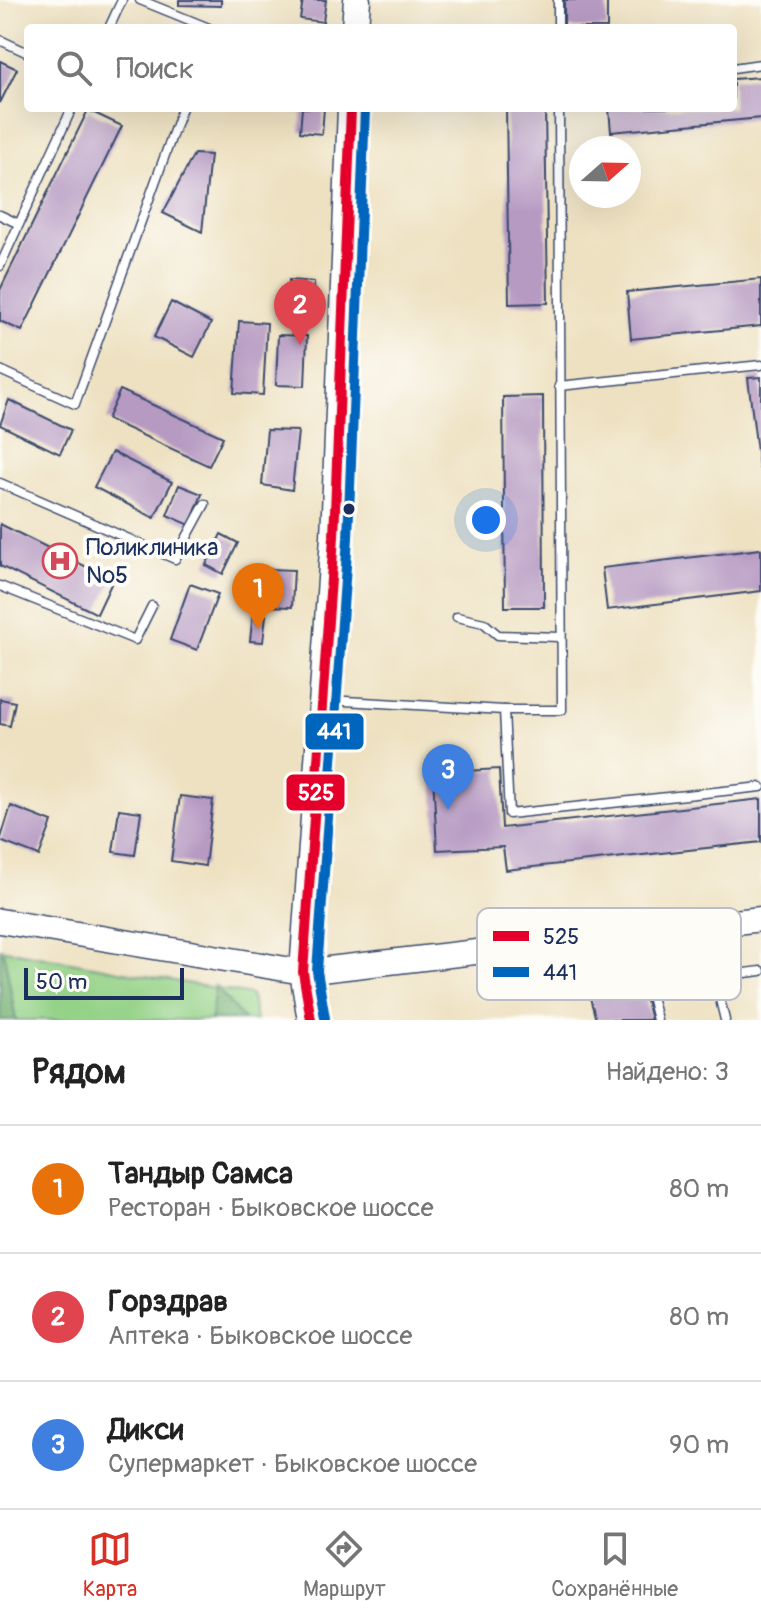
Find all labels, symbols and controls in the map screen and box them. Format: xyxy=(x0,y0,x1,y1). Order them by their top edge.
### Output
search box xyxy=(24,24,737,112)
icon: search xyxy=(52,46,96,90)
text: Поиск xyxy=(116,50,194,87)
north arrow xyxy=(569,136,641,208)
pin: 2 xyxy=(274,279,326,345)
your location xyxy=(466,500,506,540)
unlabelled marker xyxy=(341,501,357,517)
place label: Поликлиника №5 xyxy=(86,533,218,590)
hospital icon: Поликлиника №5 xyxy=(41,542,79,580)
pin: 1 xyxy=(232,563,284,629)
line badge: 441 xyxy=(304,712,365,751)
text: 441 xyxy=(317,718,351,746)
pin: 3 xyxy=(422,744,474,810)
line badge: 525 xyxy=(285,773,346,812)
text: 525 xyxy=(298,779,334,807)
legend xyxy=(477,908,741,1000)
text: 525 xyxy=(543,923,579,951)
text: 441 xyxy=(543,959,577,987)
scale bar xyxy=(24,964,184,1000)
text: 50 m xyxy=(36,968,87,996)
text: Рядом xyxy=(32,1051,126,1094)
text: Найдено: 3 xyxy=(606,1056,729,1088)
text: Тандыр Самса xyxy=(108,1155,293,1192)
text: 1 xyxy=(53,1173,63,1205)
text: 80 m xyxy=(669,1173,729,1205)
text: Ресторан · Быковское шоссе xyxy=(108,1192,434,1224)
text: Горздрав xyxy=(108,1283,228,1320)
text: 2 xyxy=(51,1301,65,1333)
text: 80 m xyxy=(669,1301,729,1333)
text: Аптека · Быковское шоссе xyxy=(108,1320,412,1352)
text: Дикси xyxy=(108,1411,183,1448)
text: 3 xyxy=(51,1429,65,1461)
text: 90 m xyxy=(669,1429,729,1461)
text: Супермаркет · Быковское шоссе xyxy=(108,1448,477,1480)
tab: Карта xyxy=(83,1527,137,1603)
tab: Маршрут xyxy=(303,1527,386,1603)
tab: Сохранённые xyxy=(551,1527,678,1603)

